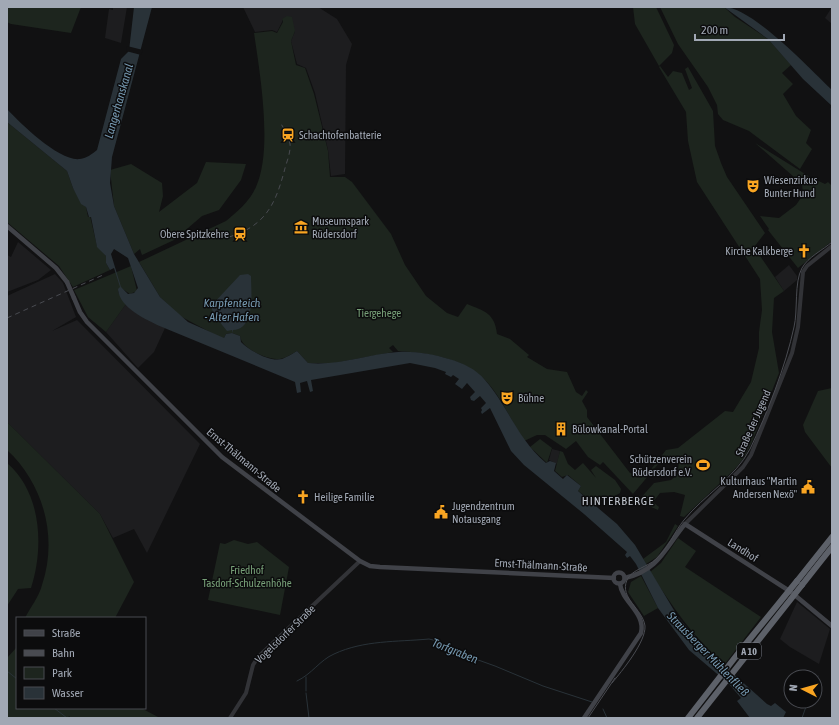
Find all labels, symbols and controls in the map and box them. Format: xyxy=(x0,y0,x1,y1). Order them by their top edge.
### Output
scale bar xyxy=(695,16,784,42)
text: 200 m xyxy=(701,23,728,37)
water label: Langerhanskanal xyxy=(102,62,136,140)
station icon: Schachtofenbatterie xyxy=(280,127,296,143)
place label: Schachtofenbatterie xyxy=(299,129,381,141)
place label: Wiesenzirkus Bunter Hund xyxy=(764,174,818,199)
theatre icon: Wiesenzirkus Bunter Hund xyxy=(745,178,761,194)
place label: Museumspark Rüdersdorf xyxy=(312,215,369,240)
museum icon: Museumspark Rüdersdorf xyxy=(293,219,309,235)
station icon: Obere Spitzkehre xyxy=(232,226,248,242)
place label: Obere Spitzkehre xyxy=(160,228,229,240)
church icon: Kirche Kalkberge xyxy=(796,243,812,259)
place label: Kirche Kalkberge xyxy=(725,245,793,257)
water label: Karpfenteich - Alter Hafen xyxy=(204,296,261,324)
park label: Tiergehege xyxy=(357,307,401,319)
street label: Straße der Jugend xyxy=(733,388,773,458)
theatre icon: Bühne xyxy=(499,390,515,406)
place label: Bühne xyxy=(518,392,544,404)
building icon: Bülowkanal-Portal xyxy=(553,421,569,437)
place label: Bülowkanal-Portal xyxy=(572,423,648,435)
street label: Ernst-Thälmann-Straße xyxy=(205,425,283,495)
place label: Schützenverein Rüdersdorf e.V. xyxy=(630,453,692,478)
sports icon: Schützenverein Rüdersdorf e.V. xyxy=(695,457,711,473)
place label: Kulturhaus "Martin Andersen Nexö" xyxy=(720,475,797,500)
public building icon: Kulturhaus "Martin Andersen Nexö" xyxy=(800,479,816,495)
church icon: Heilige Familie xyxy=(295,489,311,505)
place label: Heilige Familie xyxy=(314,491,375,503)
district label: HINTERBERGE xyxy=(582,494,654,508)
place label: Jugendzentrum Notausgang xyxy=(452,500,515,525)
public building icon: Jugendzentrum Notausgang xyxy=(433,504,449,520)
street label: Landhof xyxy=(726,536,760,564)
street label: Ernst-Thälmann-Straße xyxy=(494,557,588,573)
park label: Friedhof Tasdorf-Schulzenhöhe xyxy=(202,564,292,589)
street label: Vogelsdorfer Straße xyxy=(252,602,318,666)
water label: Strausberger Mühlenfließ xyxy=(663,608,752,699)
legend xyxy=(16,617,146,709)
text: Straße xyxy=(52,626,80,640)
water label: Torfgraben xyxy=(430,635,480,667)
road number: A 10 xyxy=(737,643,761,659)
text: Bahn xyxy=(52,646,75,660)
text: Park xyxy=(52,666,73,680)
north arrow xyxy=(783,669,823,709)
text: N xyxy=(787,684,799,692)
text: Wasser xyxy=(52,686,84,700)

